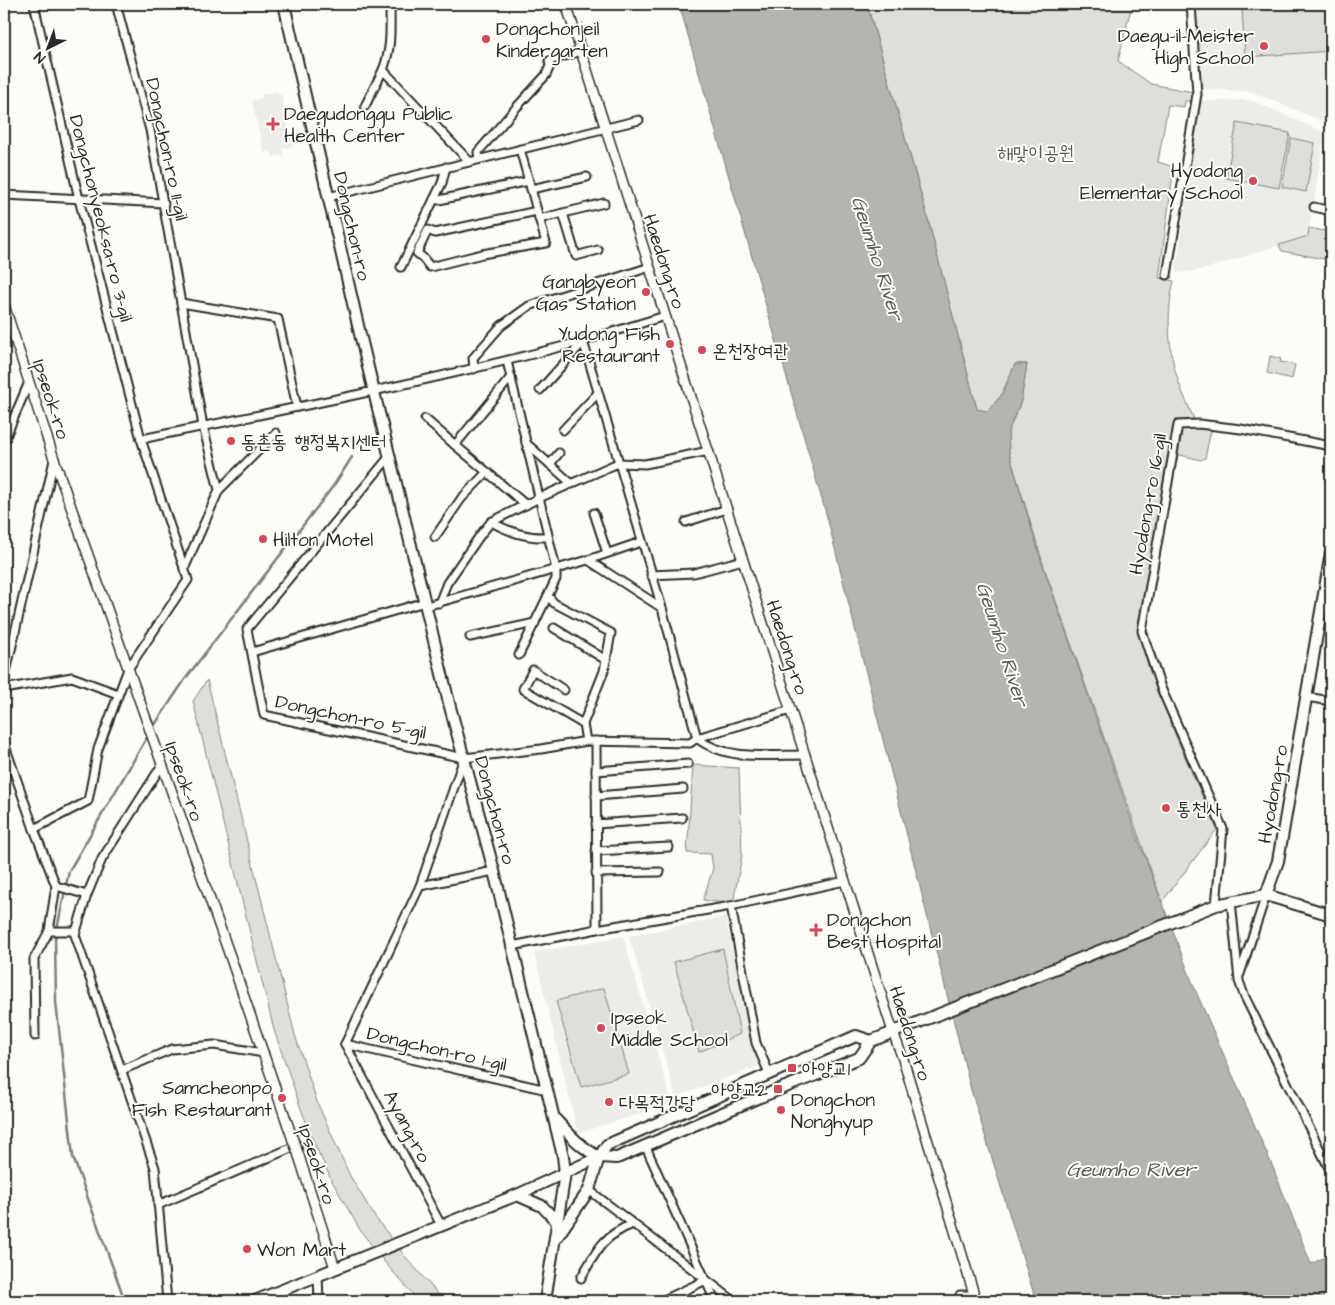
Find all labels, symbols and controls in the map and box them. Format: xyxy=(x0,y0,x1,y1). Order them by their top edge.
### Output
place label: Dongchonjeil Kindergarten xyxy=(496,16,608,66)
north arrow xyxy=(22,22,72,72)
place label: Daegu-il-Meister High School xyxy=(1118,23,1255,73)
marker: Dongchonjeil Kindergarten xyxy=(480,33,492,45)
marker: Daegu-il-Meister High School xyxy=(1258,40,1270,52)
text: N xyxy=(30,46,50,67)
street label: Dongchon-ro 11-gil xyxy=(137,76,195,223)
place label: Daegudonggu Public Health Center xyxy=(284,101,453,150)
street label: Dongchonyeoksa-ro 3-gil xyxy=(61,112,139,325)
marker: Daegudonggu Public Health Center xyxy=(266,117,280,131)
park label: 해맞이공원 xyxy=(998,140,1074,167)
place label: Hyodong Elementary School xyxy=(1080,158,1243,208)
street label: Dongchon-ro xyxy=(325,169,377,284)
marker: Hyodong Elementary School xyxy=(1247,175,1259,187)
water label: Geumho River xyxy=(844,193,911,326)
street label: Haedong-ro xyxy=(635,211,692,313)
place label: Gangbyeon Gas Station xyxy=(536,269,636,318)
marker: Gangbyeon Gas Station xyxy=(640,286,652,298)
place label: Yudong Fish Restaurant xyxy=(558,321,661,370)
marker: Yudong Fish Restaurant xyxy=(664,338,676,350)
place label: 온천장여관 xyxy=(712,338,788,365)
marker: 온천장여관 xyxy=(696,344,708,356)
street label: Ipseok-ro xyxy=(25,356,76,443)
place label: 동촌동 행정복지센터 xyxy=(241,429,386,456)
street label: Hyodong-ro 16-gil xyxy=(1123,432,1175,577)
marker: 동촌동 행정복지센터 xyxy=(225,435,237,447)
place label: Hilton Motel xyxy=(273,527,373,554)
marker: Hilton Motel xyxy=(257,533,269,545)
water label: Geumho River xyxy=(969,579,1036,712)
street label: Haedong-ro xyxy=(758,597,815,699)
street label: Dongchon-ro 5-gil xyxy=(273,688,429,748)
street label: Ipseok-ro xyxy=(157,738,210,825)
street label: Hyodong-ro xyxy=(1252,743,1296,846)
street label: Dongchon-ro xyxy=(466,753,522,868)
place label: 통천사 xyxy=(1176,796,1222,823)
marker: 통천사 xyxy=(1160,802,1172,814)
place label: Dongchon Best Hospital xyxy=(827,907,941,956)
marker: Dongchon Best Hospital xyxy=(809,923,823,937)
street label: Haedong-ro xyxy=(881,983,938,1085)
place label: Ipseok Middle School xyxy=(611,1005,728,1054)
street label: Dongchon-ro 1-gil xyxy=(364,1020,509,1080)
marker: Ipseok Middle School xyxy=(595,1022,607,1034)
place label: 아양교1 xyxy=(802,1056,851,1083)
marker: 아양교1 xyxy=(786,1062,798,1074)
place label: Samcheonpo Fish Restaurant xyxy=(132,1075,272,1124)
place label: 아양교2 xyxy=(711,1077,768,1104)
marker: 아양교2 xyxy=(772,1083,784,1095)
street label: Ayang-ro xyxy=(375,1086,437,1169)
place label: Dongchon Nonghyup xyxy=(791,1087,875,1137)
place label: 다목적강당 xyxy=(619,1090,695,1117)
marker: Samcheonpo Fish Restaurant xyxy=(276,1092,288,1104)
marker: 다목적강당 xyxy=(603,1096,615,1108)
marker: Dongchon Nonghyup xyxy=(775,1104,787,1116)
street label: Ipseok-ro xyxy=(291,1121,342,1208)
water label: Geumho River xyxy=(1066,1156,1197,1184)
place label: Won Mart xyxy=(257,1237,347,1264)
marker: Won Mart xyxy=(241,1243,253,1255)

